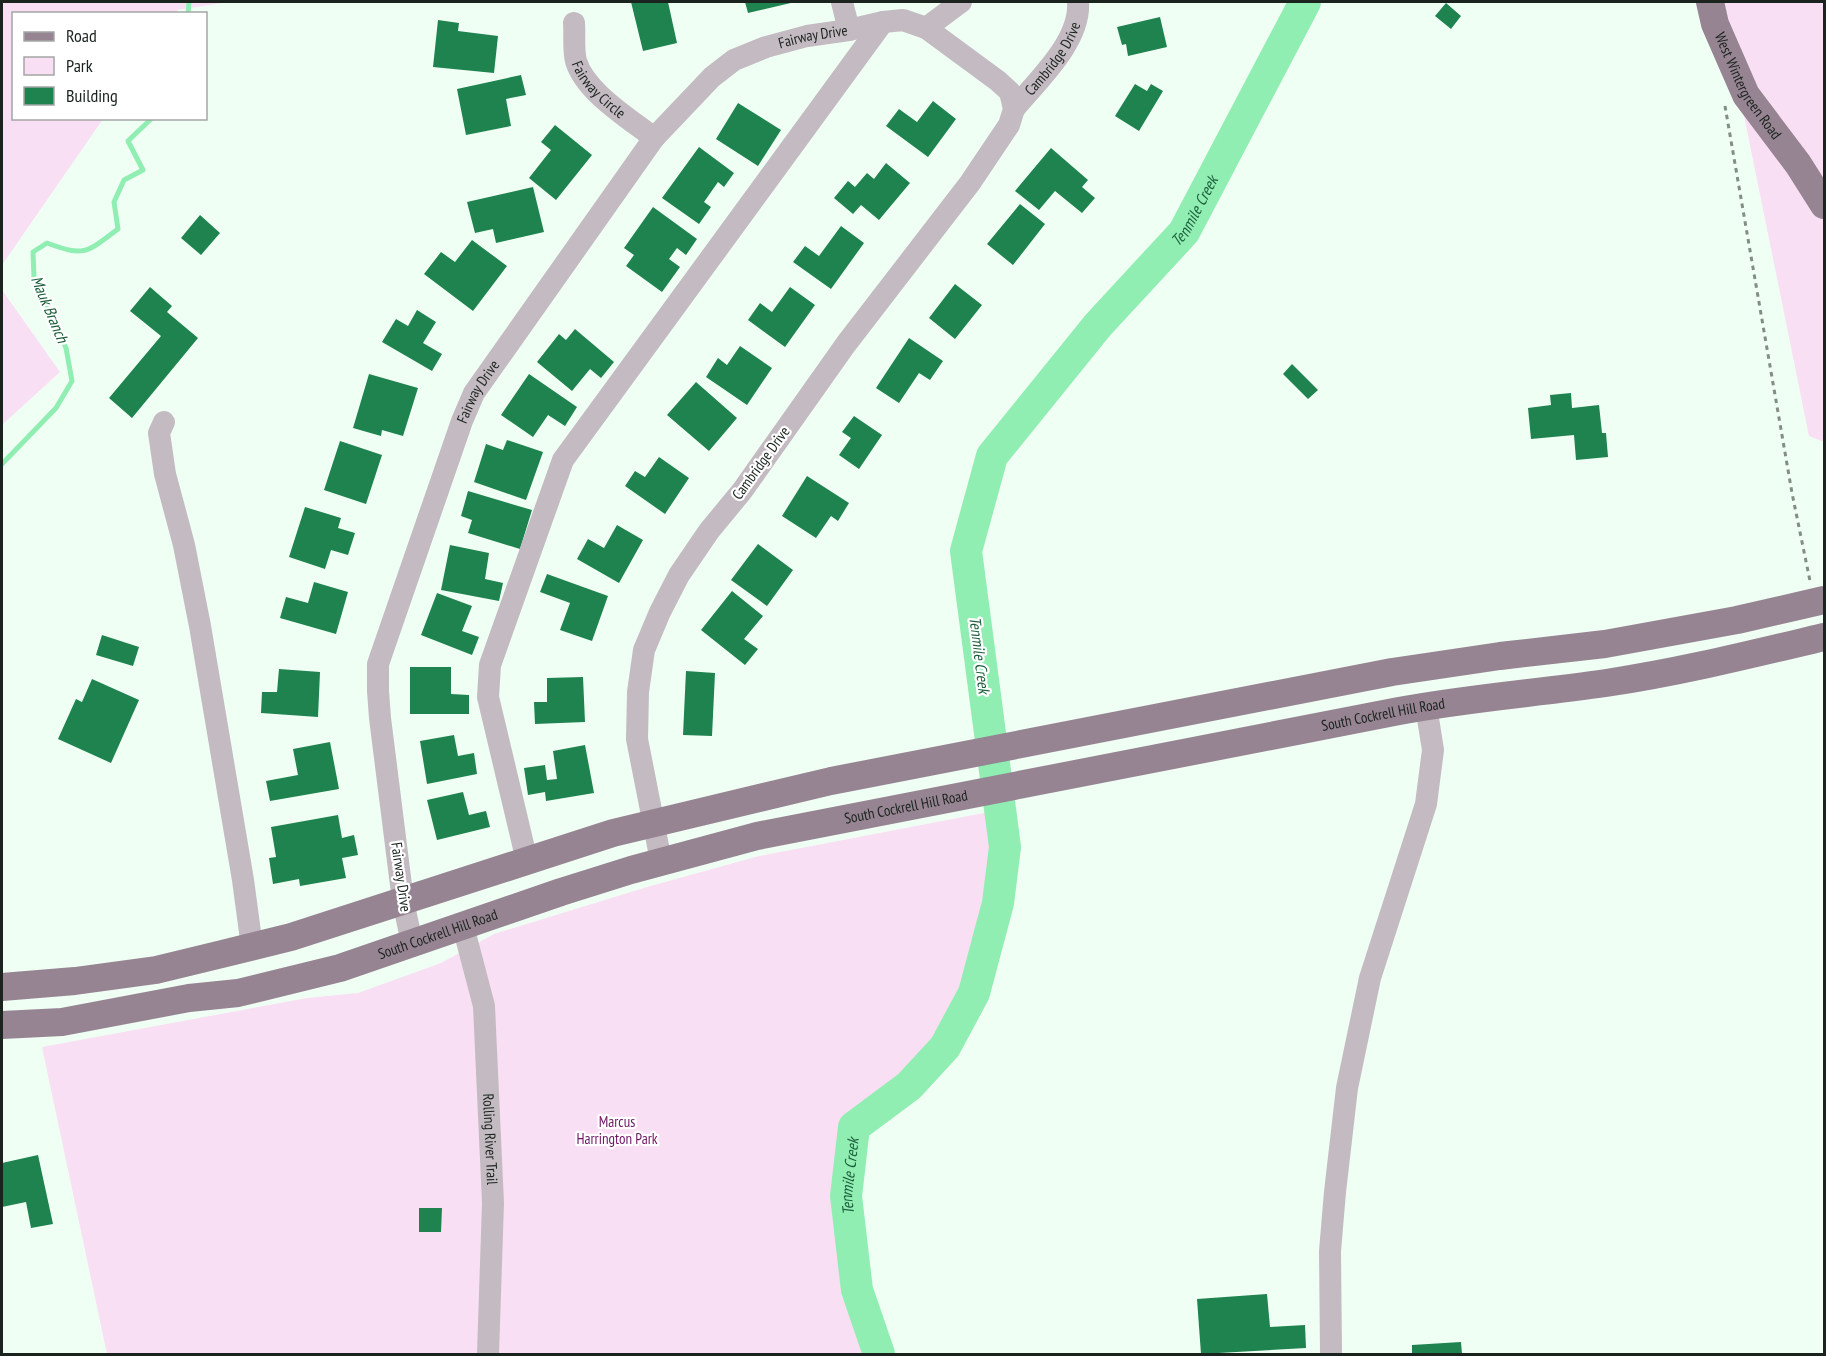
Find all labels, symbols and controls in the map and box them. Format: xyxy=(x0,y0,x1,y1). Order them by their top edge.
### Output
legend xyxy=(12,12,207,120)
street label: Cambridge Drive xyxy=(1020,19,1084,99)
street label: Fairway Drive xyxy=(776,20,849,52)
text: Road xyxy=(66,24,97,47)
street label: West Wintergreen Road xyxy=(1711,29,1786,143)
text: Park xyxy=(66,54,93,77)
street label: Fairway Circle xyxy=(568,58,630,122)
text: Building xyxy=(66,84,118,107)
water label: Tenmile Creek xyxy=(1166,171,1223,250)
water label: Mauk Branch xyxy=(27,272,73,346)
street label: Fairway Drive xyxy=(452,356,503,426)
street label: Cambridge Drive xyxy=(728,422,794,503)
water label: Tenmile Creek xyxy=(965,615,995,696)
street label: South Cockrell Hill Road xyxy=(1320,694,1446,735)
street label: South Cockrell Hill Road xyxy=(843,785,969,828)
street label: Fairway Drive xyxy=(387,841,416,913)
street label: South Cockrell Hill Road xyxy=(375,905,500,963)
street label: Rolling River Trail xyxy=(479,1093,502,1186)
park label: Marcus Harrington Park xyxy=(576,1112,658,1148)
water label: Tenmile Creek xyxy=(836,1135,863,1216)

